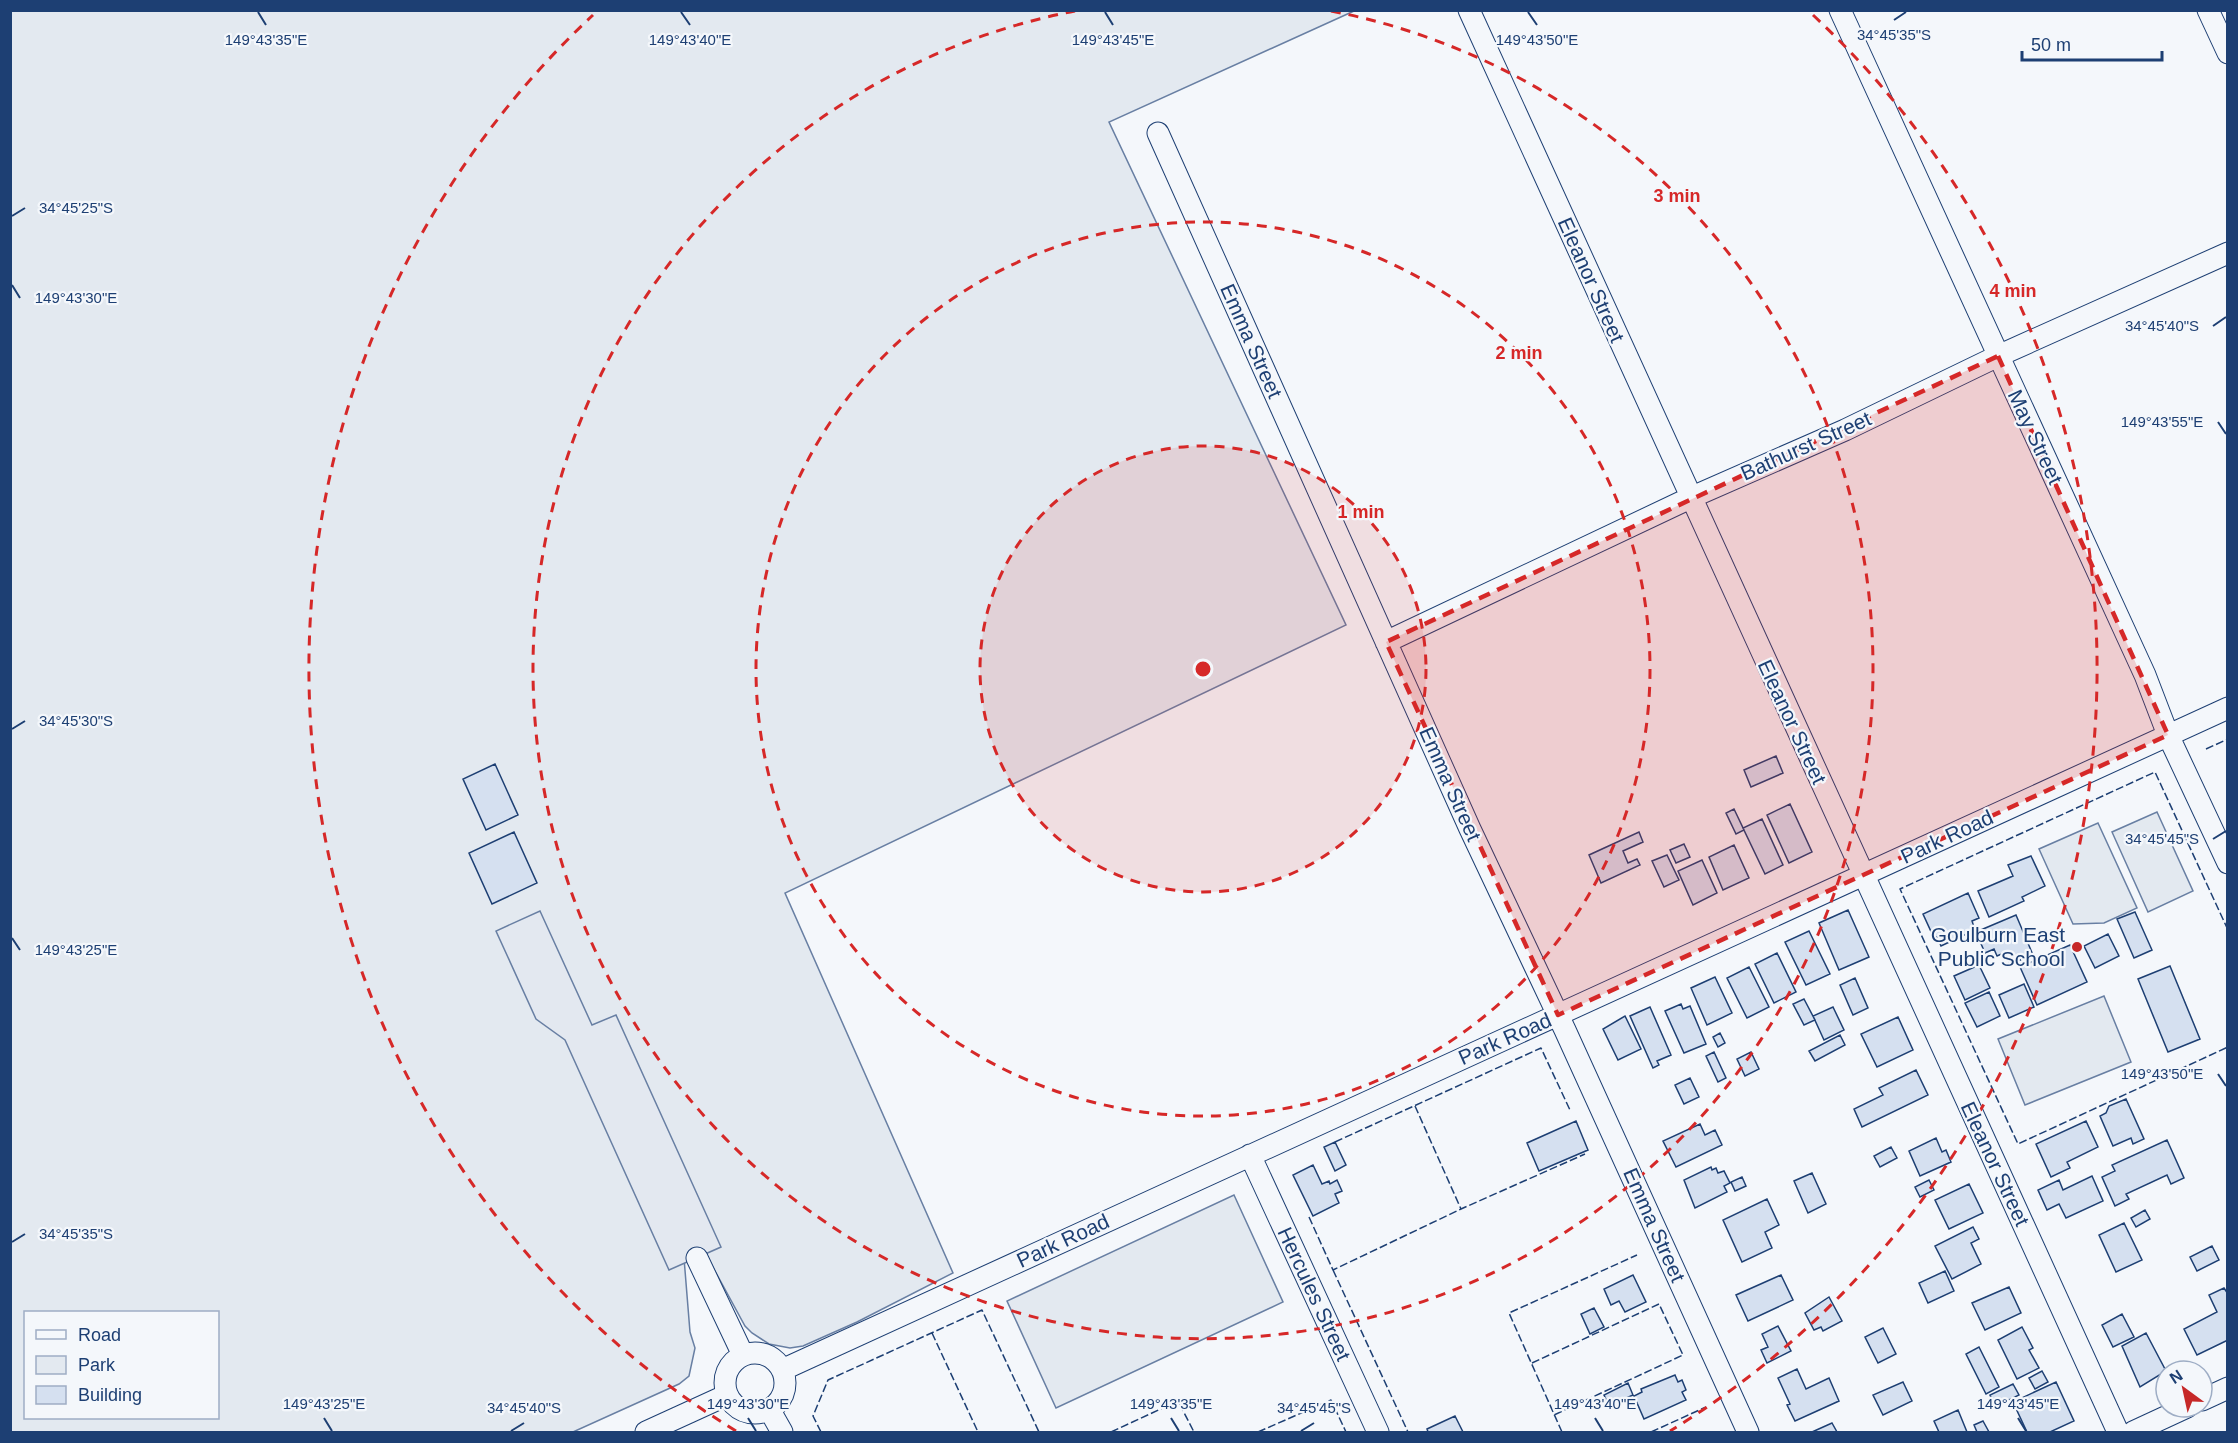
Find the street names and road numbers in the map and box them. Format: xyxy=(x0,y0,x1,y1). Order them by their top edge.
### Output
street label: Eleanor Street xyxy=(1554,214,1629,346)
street label: Emma Street xyxy=(1216,280,1287,402)
street label: May Street xyxy=(2004,386,2067,488)
street label: Bathurst Street xyxy=(1737,406,1875,485)
street label: Eleanor Street xyxy=(1754,656,1831,788)
street label: Emma Street xyxy=(1415,723,1486,845)
street label: Park Road xyxy=(1897,805,1997,868)
street label: Park Road xyxy=(1455,1008,1555,1069)
street label: Eleanor Street xyxy=(1957,1098,2034,1230)
street label: Emma Street xyxy=(1619,1164,1690,1286)
street label: Park Road xyxy=(1013,1209,1113,1272)
street label: Hercules Street xyxy=(1273,1223,1356,1364)

